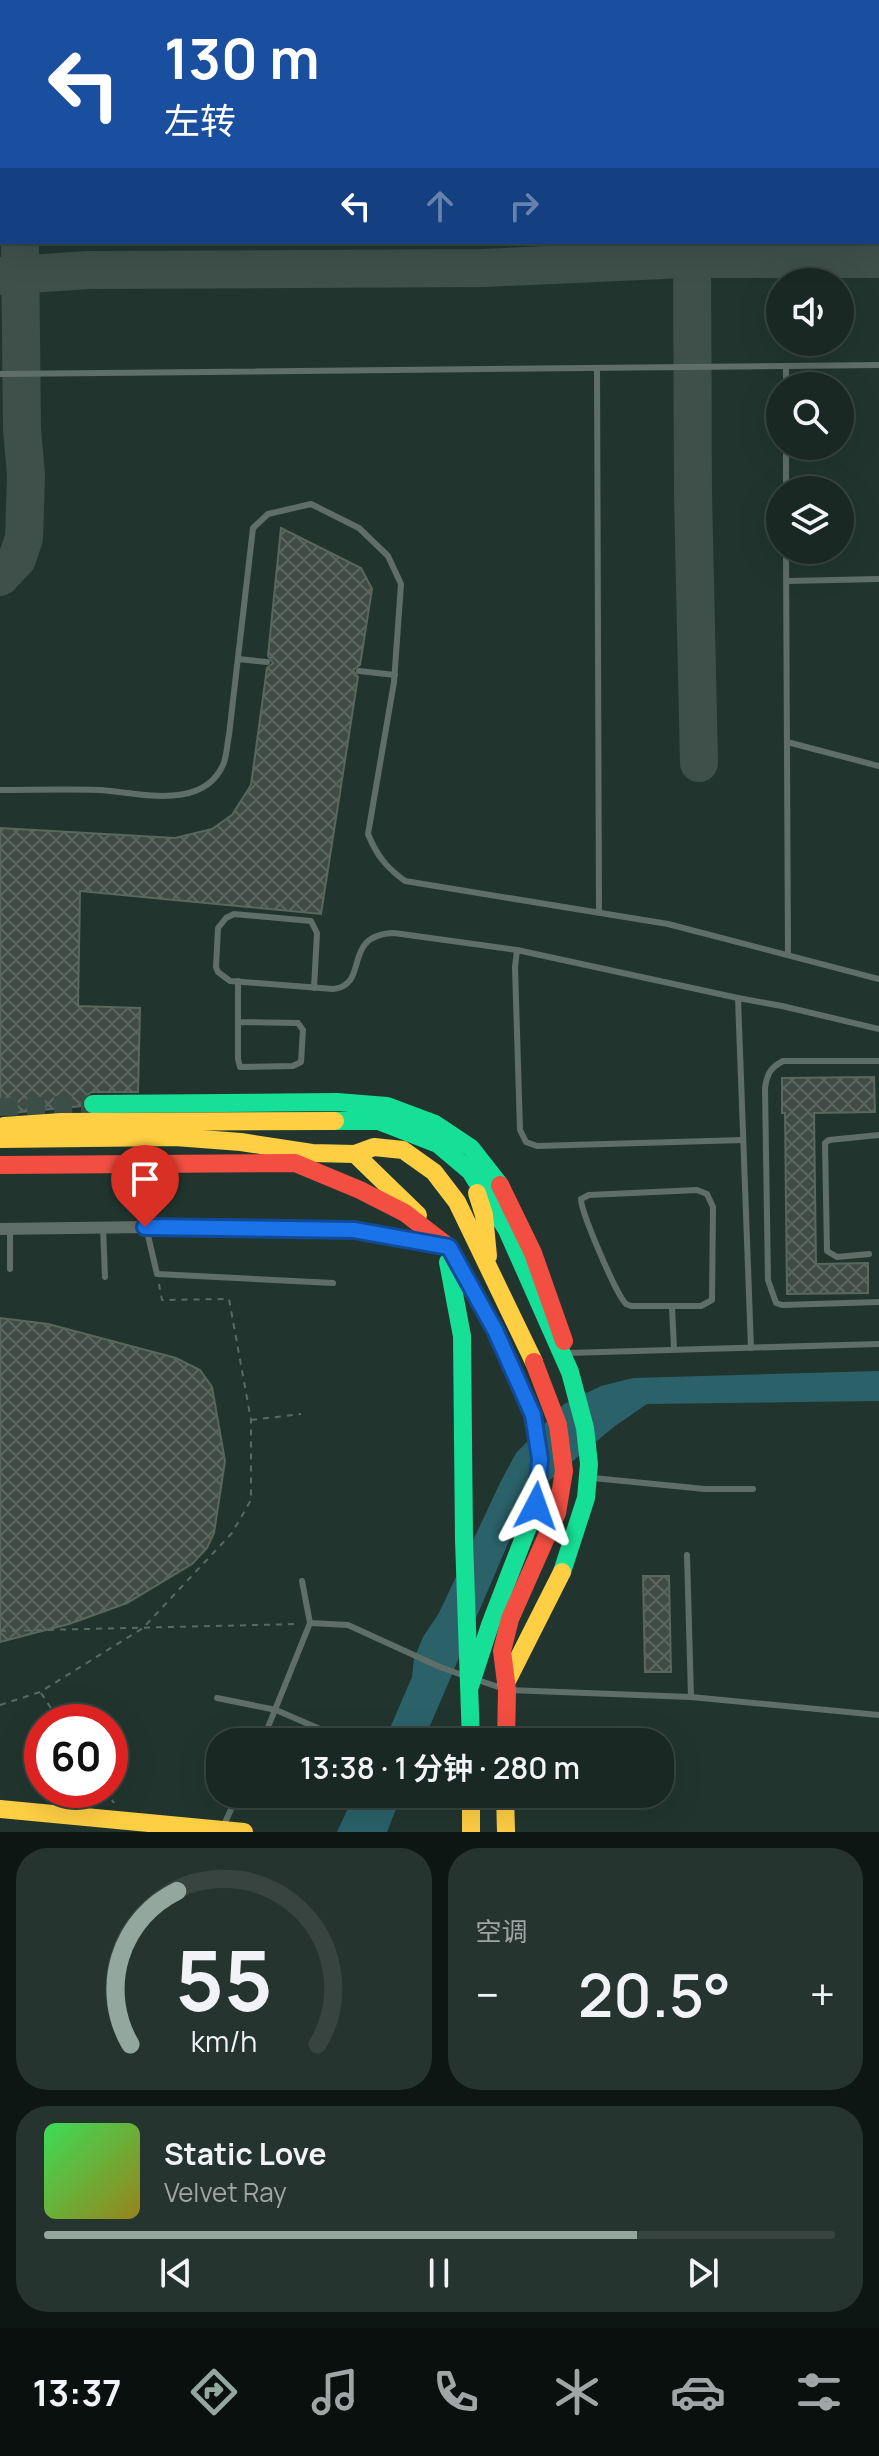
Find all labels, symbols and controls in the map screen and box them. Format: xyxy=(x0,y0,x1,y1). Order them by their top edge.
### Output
text: 130 m xyxy=(164,19,320,96)
icon: left xyxy=(32,32,136,136)
text: 左转 xyxy=(164,96,236,145)
icon: left xyxy=(334,184,378,228)
icon: ahead xyxy=(418,184,462,228)
icon: right xyxy=(502,184,546,228)
map controls xyxy=(766,268,854,564)
button: sound xyxy=(766,268,854,356)
button: search xyxy=(766,372,854,460)
button: layers xyxy=(766,476,854,564)
pin xyxy=(111,1145,179,1227)
icon: arrive xyxy=(123,1157,167,1201)
position arrow xyxy=(494,1464,578,1548)
speed limit sign: 60 xyxy=(24,1704,128,1808)
text: 13:38 · 1 分钟 · 280 m xyxy=(300,1747,580,1788)
text: 空调 xyxy=(476,1913,528,1949)
text: 55 xyxy=(175,1922,273,2036)
text: 20.5° xyxy=(578,1953,731,2035)
text: − xyxy=(476,1964,499,2024)
text: + xyxy=(810,1964,835,2024)
text: km/h xyxy=(191,2022,257,2061)
text: Static Love xyxy=(164,2133,327,2174)
text: Velvet Ray xyxy=(164,2174,287,2210)
icon: previous xyxy=(154,2251,198,2295)
icon: pause xyxy=(417,2251,461,2295)
icon: next xyxy=(681,2251,725,2295)
icon: directions xyxy=(186,2364,242,2420)
icon: music xyxy=(307,2364,363,2420)
icon: phone xyxy=(428,2364,484,2420)
icon: climate xyxy=(549,2364,605,2420)
icon: car xyxy=(670,2364,726,2420)
icon: filters xyxy=(791,2364,847,2420)
text: 13:37 xyxy=(32,2368,122,2417)

